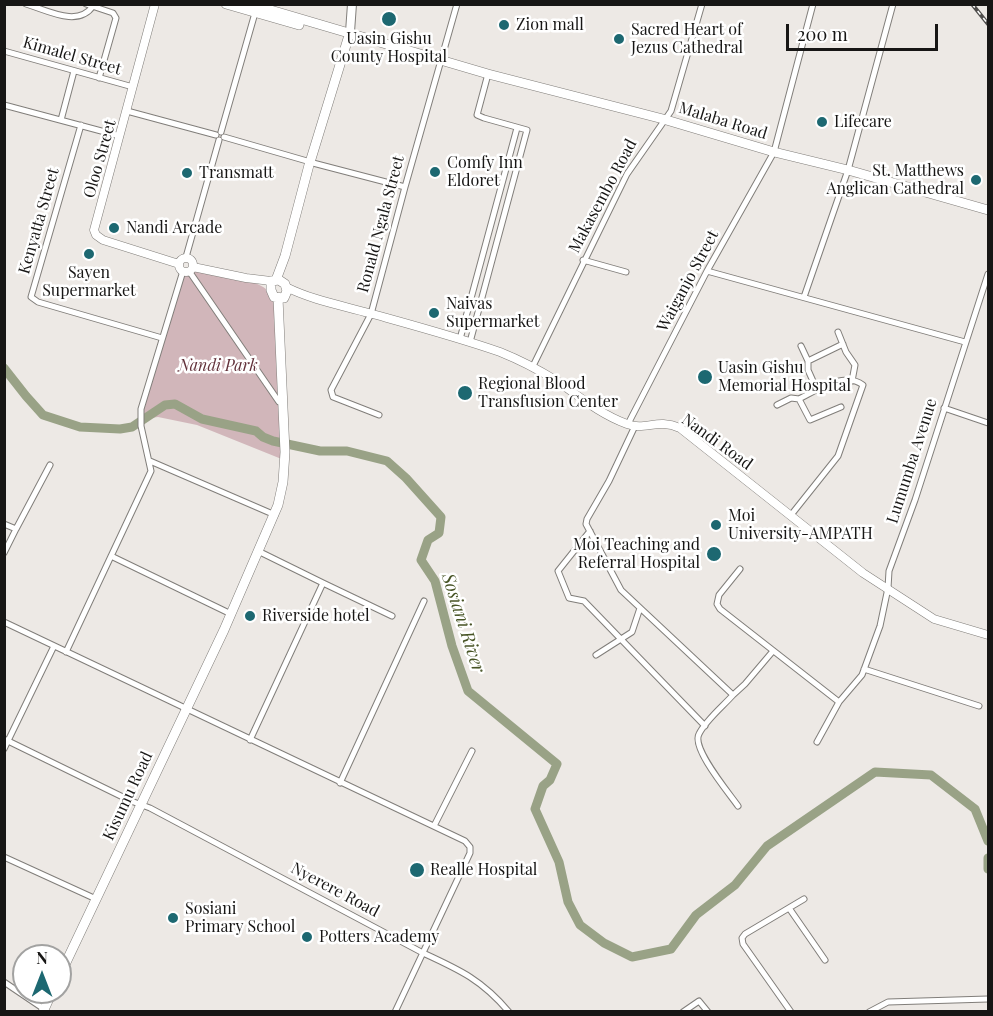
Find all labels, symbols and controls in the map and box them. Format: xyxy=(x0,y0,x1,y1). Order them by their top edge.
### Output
marker: Uasin Gishu County Hospital xyxy=(380,10,398,28)
scale bar xyxy=(789,12,940,50)
place label: Zion mall xyxy=(516,15,584,35)
marker: Zion mall xyxy=(497,18,511,32)
place label: Sacred Heart of Jezus Cathedral xyxy=(631,20,743,58)
text: 200 m xyxy=(797,22,848,46)
place label: Uasin Gishu County Hospital xyxy=(331,29,447,67)
marker: Sacred Heart of Jezus Cathedral xyxy=(612,32,626,46)
street label: Kimalel Street xyxy=(21,33,123,79)
street label: Malaba Road xyxy=(676,98,770,144)
place label: Lifecare xyxy=(834,112,892,132)
marker: Lifecare xyxy=(815,115,829,129)
street label: Oloo Street xyxy=(80,118,120,200)
street label: Makasembo Road xyxy=(565,136,641,256)
street label: Ronald Ngala Street xyxy=(353,153,409,295)
place label: Comfy Inn Eldoret xyxy=(447,153,523,191)
place label: St. Matthews Anglican Cathedral xyxy=(826,161,964,199)
place label: Transmatt xyxy=(199,163,274,183)
marker: Comfy Inn Eldoret xyxy=(428,165,442,179)
street label: Kenyatta Street xyxy=(15,166,63,276)
marker: Transmatt xyxy=(180,166,194,180)
marker: St. Matthews Anglican Cathedral xyxy=(969,173,983,187)
place label: Nandi Arcade xyxy=(126,218,222,238)
marker: Nandi Arcade xyxy=(107,221,121,235)
street label: Waiganjo Street xyxy=(653,227,723,335)
marker: Sayen Supermarket xyxy=(82,247,96,261)
place label: Sayen Supermarket xyxy=(42,263,136,301)
place label: Naivas Supermarket xyxy=(446,294,540,332)
marker: Naivas Supermarket xyxy=(427,306,441,320)
park label: Nandi Park xyxy=(178,356,258,376)
place label: Uasin Gishu Memorial Hospital xyxy=(718,358,851,396)
marker: Uasin Gishu Memorial Hospital xyxy=(696,368,714,386)
place label: Regional Blood Transfusion Center xyxy=(478,374,618,412)
marker: Regional Blood Transfusion Center xyxy=(456,384,474,402)
street label: Lumumba Avenue xyxy=(883,396,941,526)
street label: Nandi Road xyxy=(678,410,756,474)
place label: Moi University-AMPATH xyxy=(728,506,873,544)
marker: Moi University-AMPATH xyxy=(709,518,723,532)
place label: Moi Teaching and Referral Hospital xyxy=(573,535,700,573)
marker: Moi Teaching and Referral Hospital xyxy=(705,545,723,563)
water label: Sosiani River xyxy=(437,571,489,675)
place label: Riverside hotel xyxy=(262,606,370,626)
marker: Riverside hotel xyxy=(243,609,257,623)
street label: Kisumu Road xyxy=(99,749,157,843)
street label: Nyerere Road xyxy=(288,859,382,921)
place label: Realle Hospital xyxy=(430,860,537,880)
marker: Realle Hospital xyxy=(408,861,426,879)
place label: Sosiani Primary School xyxy=(185,899,295,937)
marker: Sosiani Primary School xyxy=(166,911,180,925)
place label: Potters Academy xyxy=(319,927,439,947)
marker: Potters Academy xyxy=(300,930,314,944)
north arrow xyxy=(12,944,72,1004)
text: N xyxy=(36,947,48,968)

